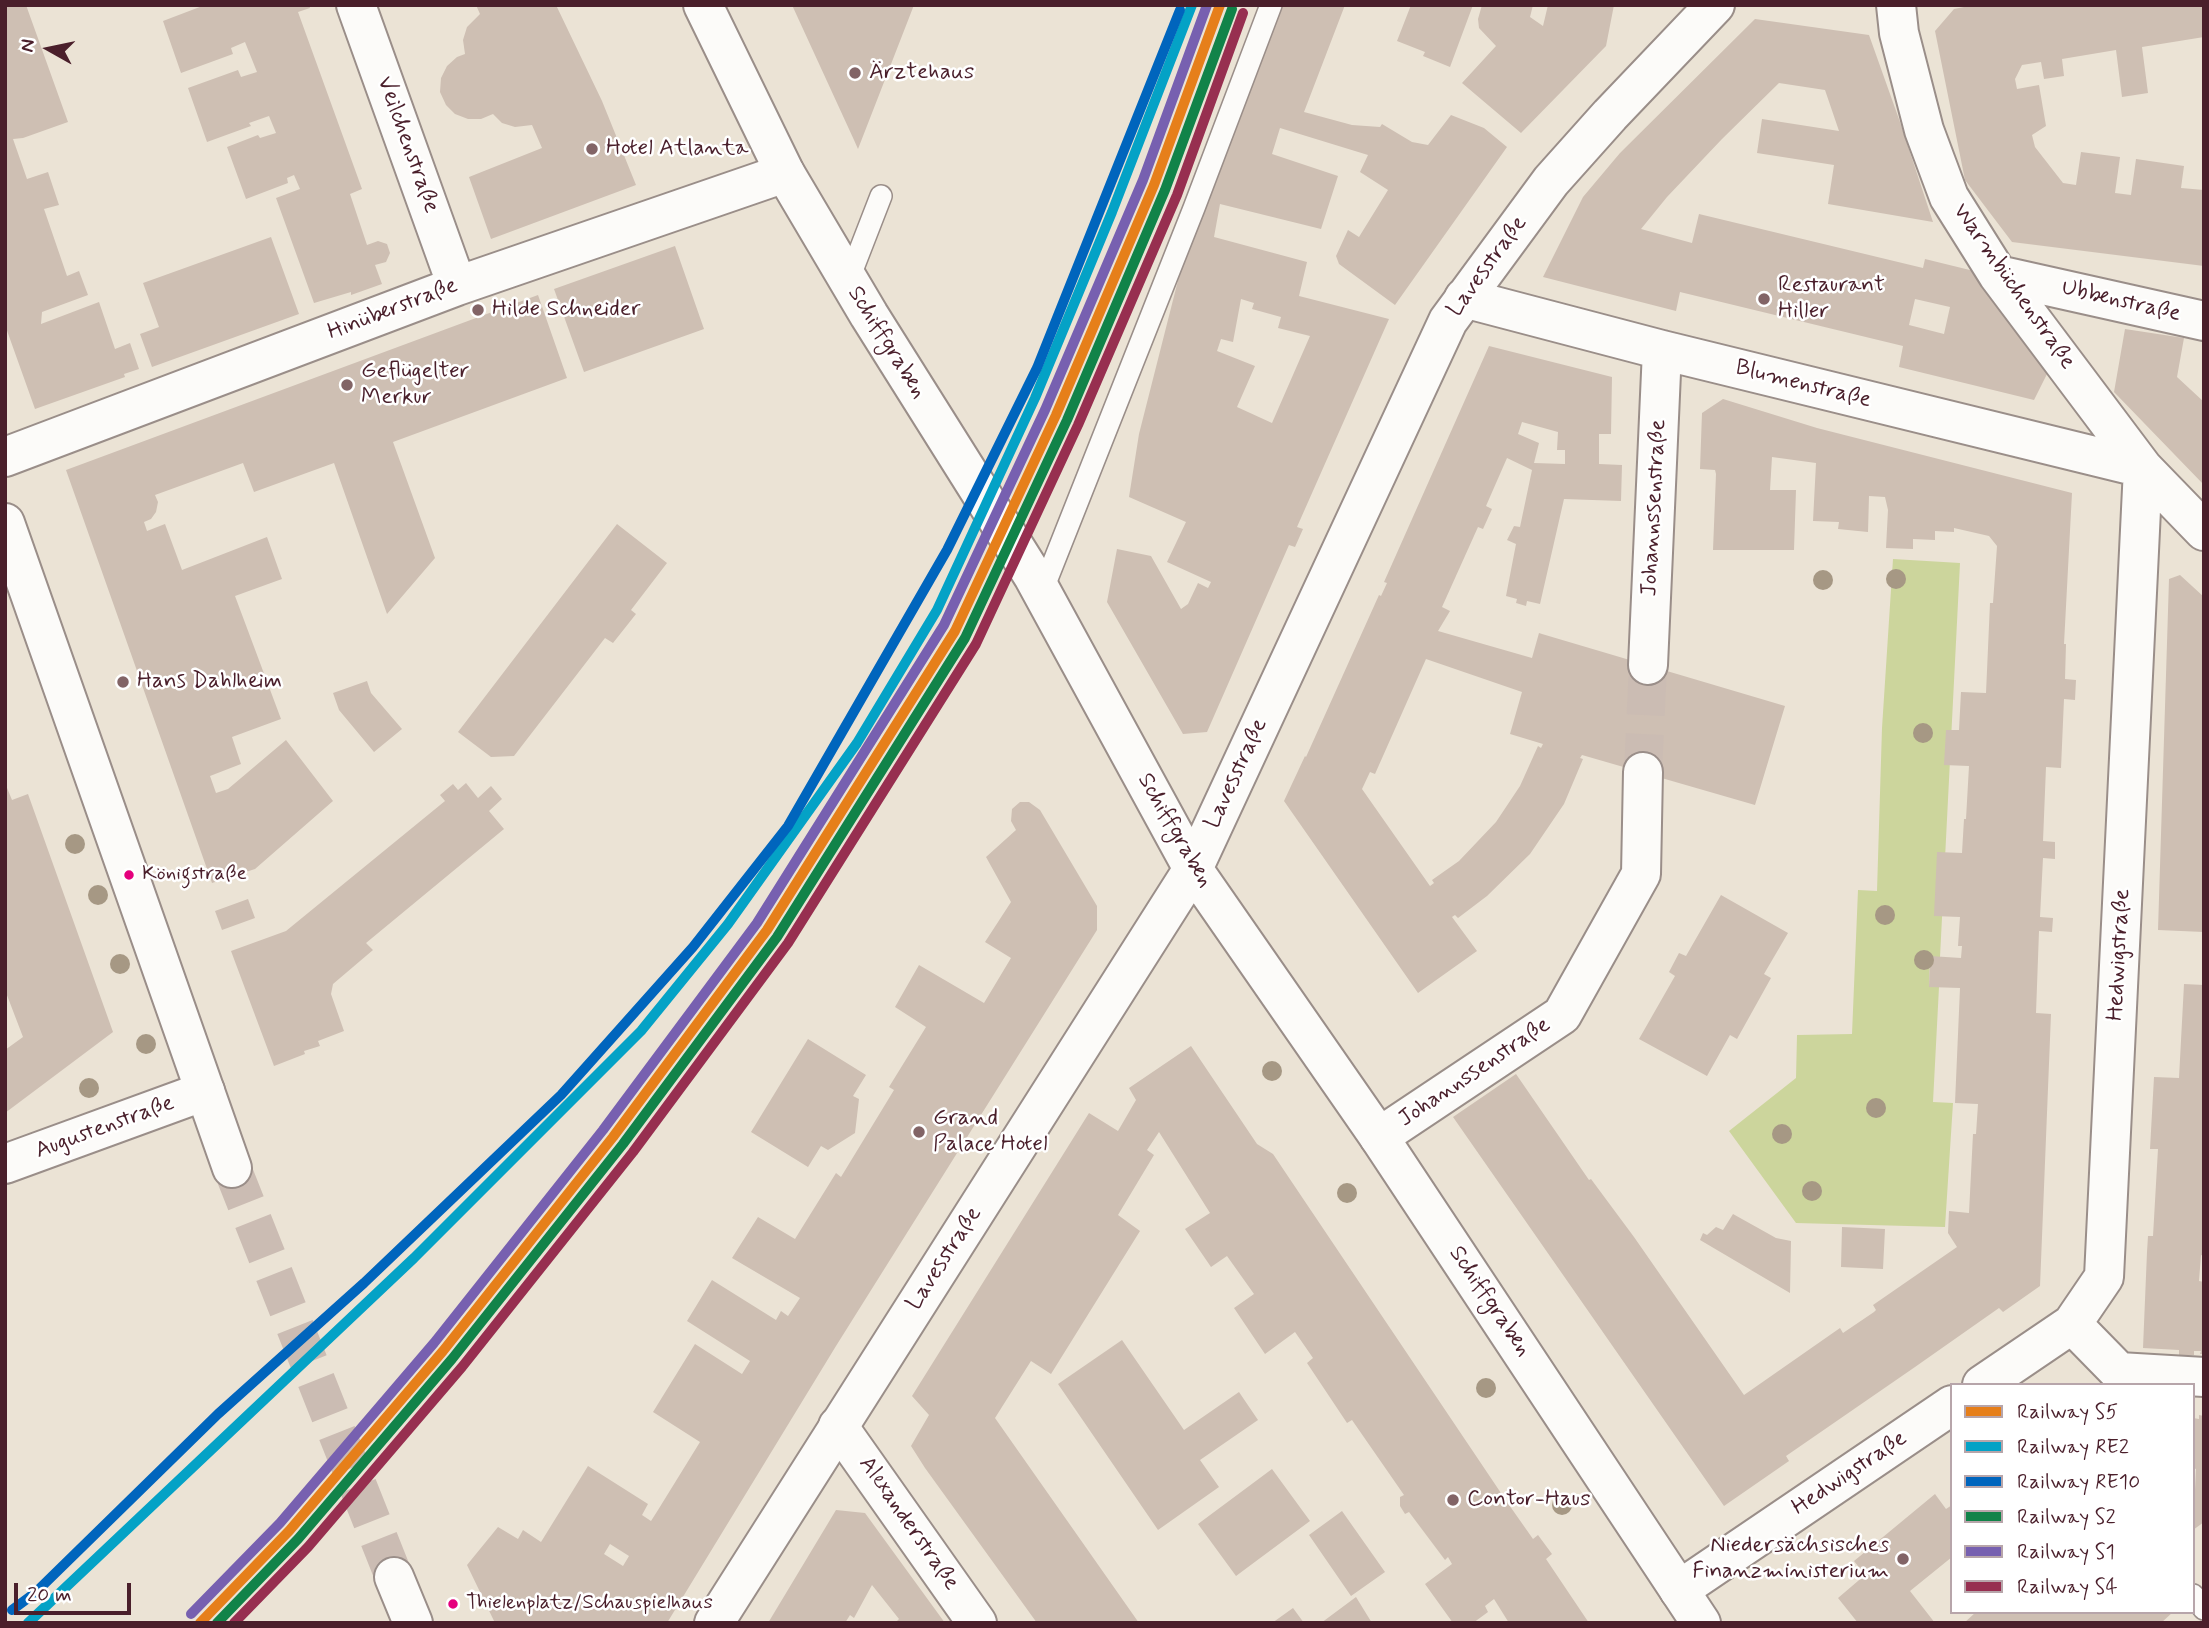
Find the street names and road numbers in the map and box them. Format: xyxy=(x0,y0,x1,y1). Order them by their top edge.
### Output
street label: Veilchenstraße xyxy=(370,73,444,217)
street label: Warmbüchenstraße xyxy=(1946,199,2080,375)
street label: Lavesstraße xyxy=(1442,211,1534,323)
street label: Hinüberstraße xyxy=(324,273,462,347)
street label: Ubbenstraße xyxy=(2059,275,2183,329)
street label: Schiffgraben xyxy=(840,282,932,404)
street label: Blumenstraße xyxy=(1732,355,1874,415)
street label: Johannssenstraße xyxy=(1637,419,1673,597)
street label: Lavesstraße xyxy=(1200,715,1274,833)
street label: Schiffgraben xyxy=(1130,769,1218,893)
street label: Hedwigstraße xyxy=(2103,888,2137,1022)
street label: Johannssenstraße xyxy=(1394,1012,1556,1134)
street label: Augustenstraße xyxy=(32,1090,178,1166)
street label: Lavesstraße xyxy=(901,1202,989,1316)
street label: Schiffgraben xyxy=(1442,1241,1536,1363)
street label: Hedwigstraße xyxy=(1787,1426,1913,1522)
street label: Alexanderstraße xyxy=(852,1452,964,1596)

